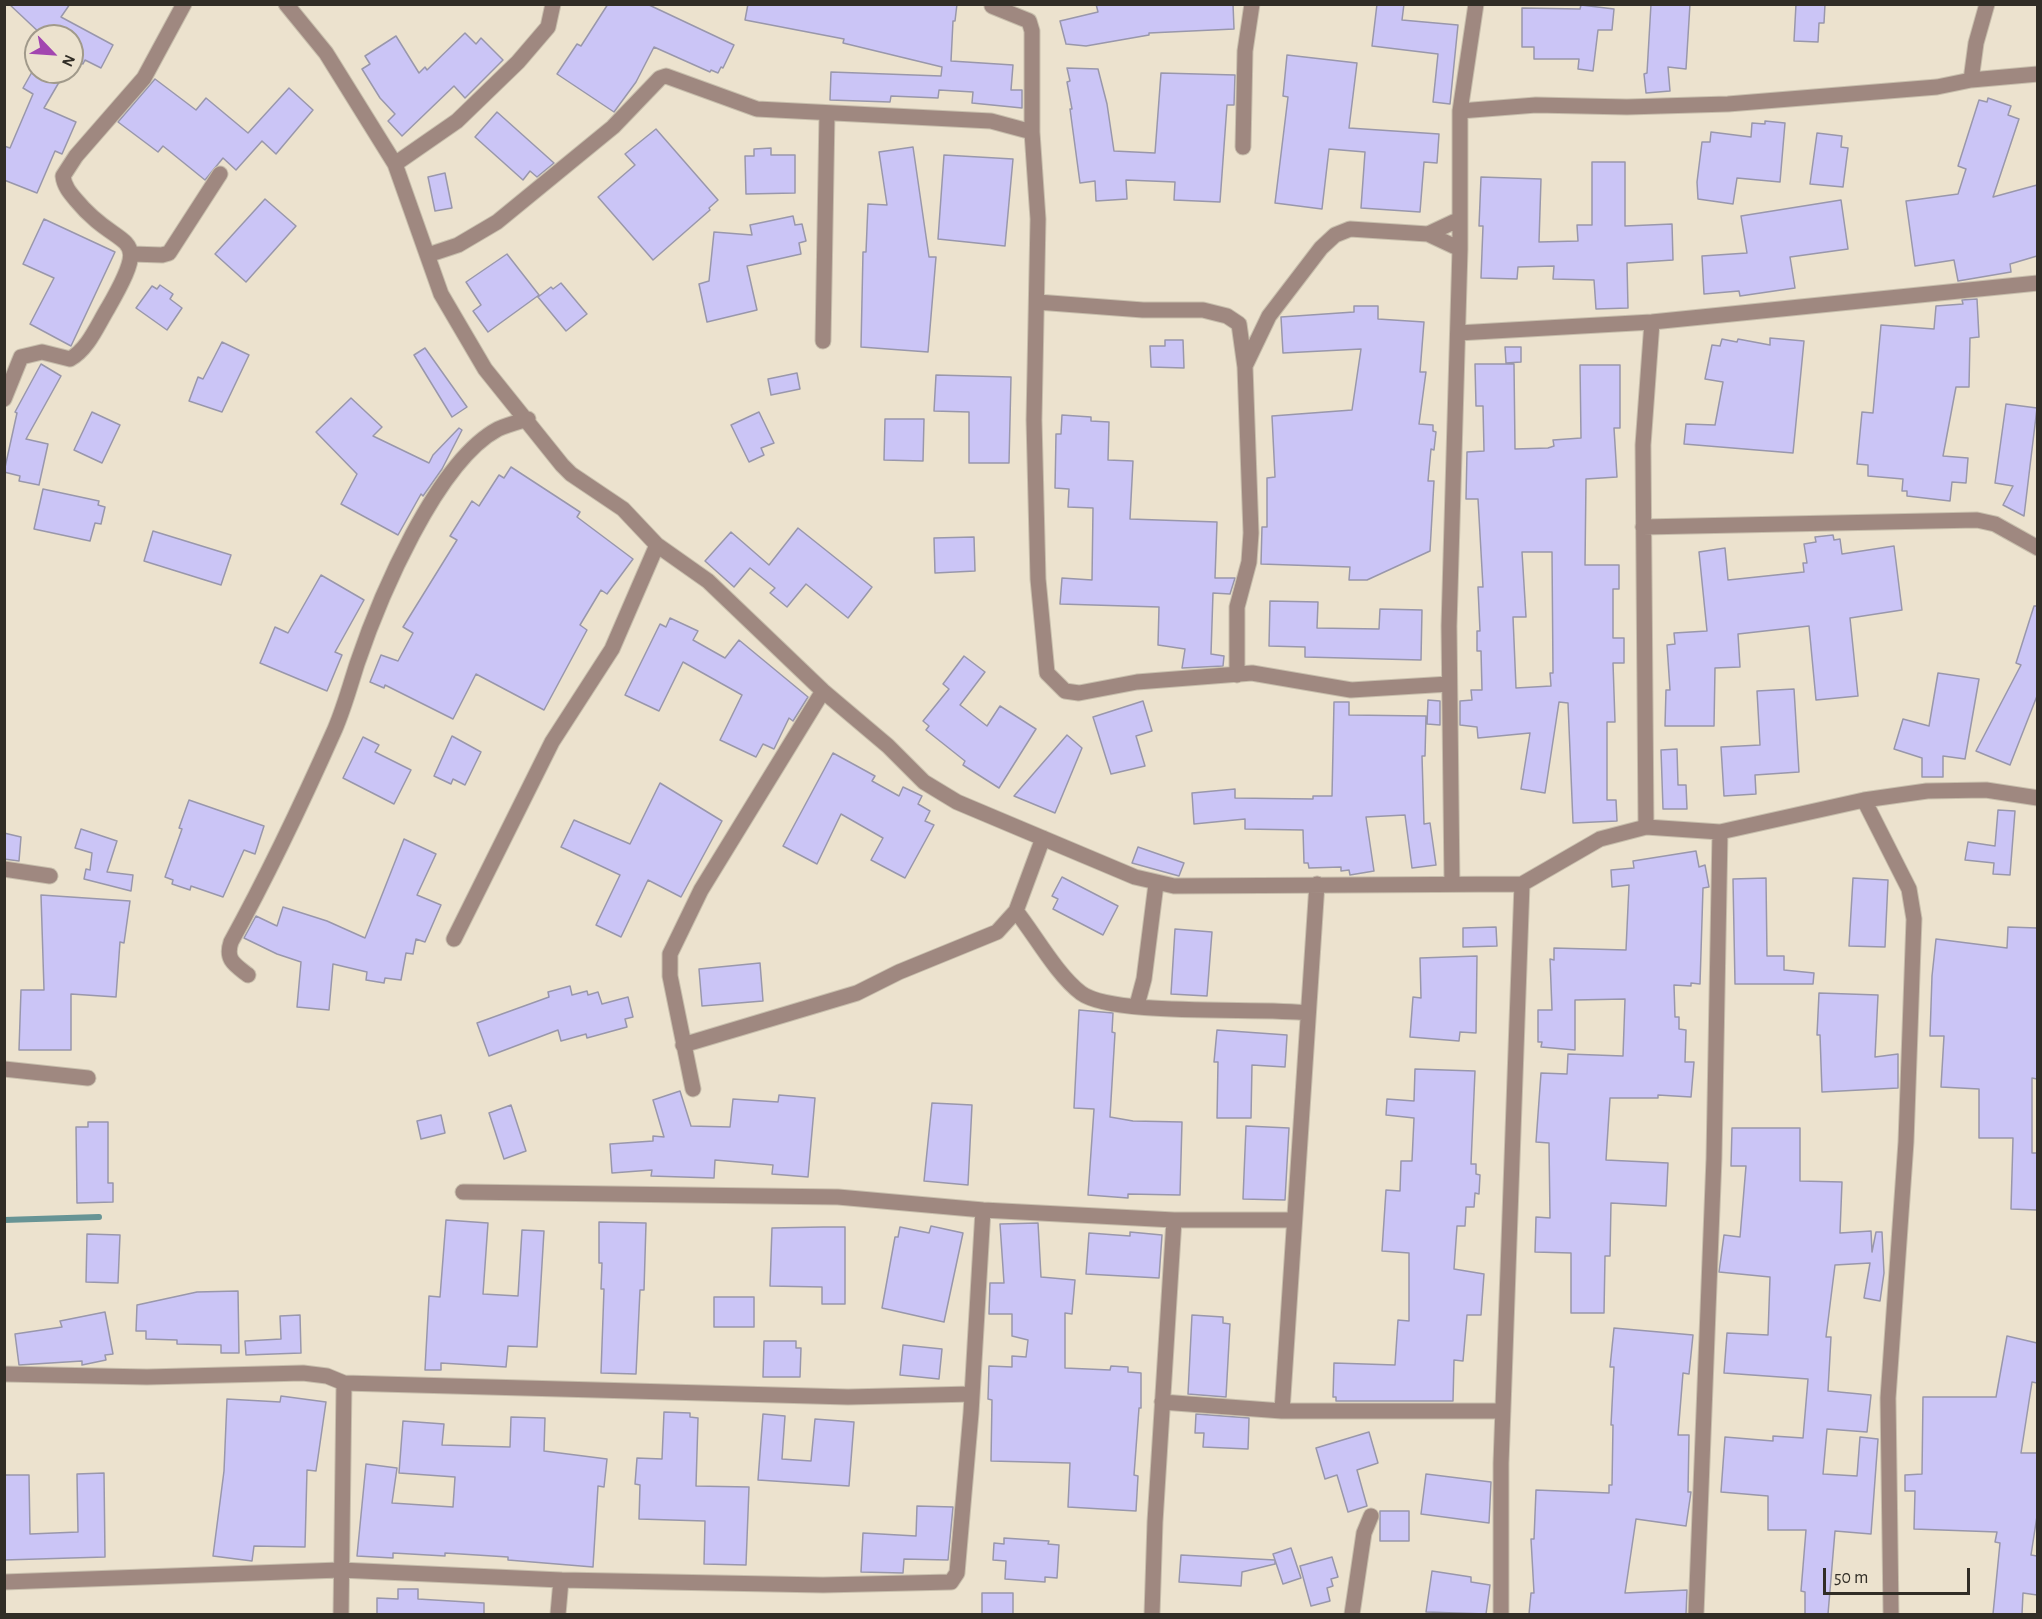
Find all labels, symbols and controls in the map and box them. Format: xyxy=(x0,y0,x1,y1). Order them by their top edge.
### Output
north arrow xyxy=(24,24,84,84)
text: N xyxy=(59,52,78,69)
scale bar xyxy=(1826,1556,1973,1594)
text: 50 m xyxy=(1834,1569,1868,1587)

